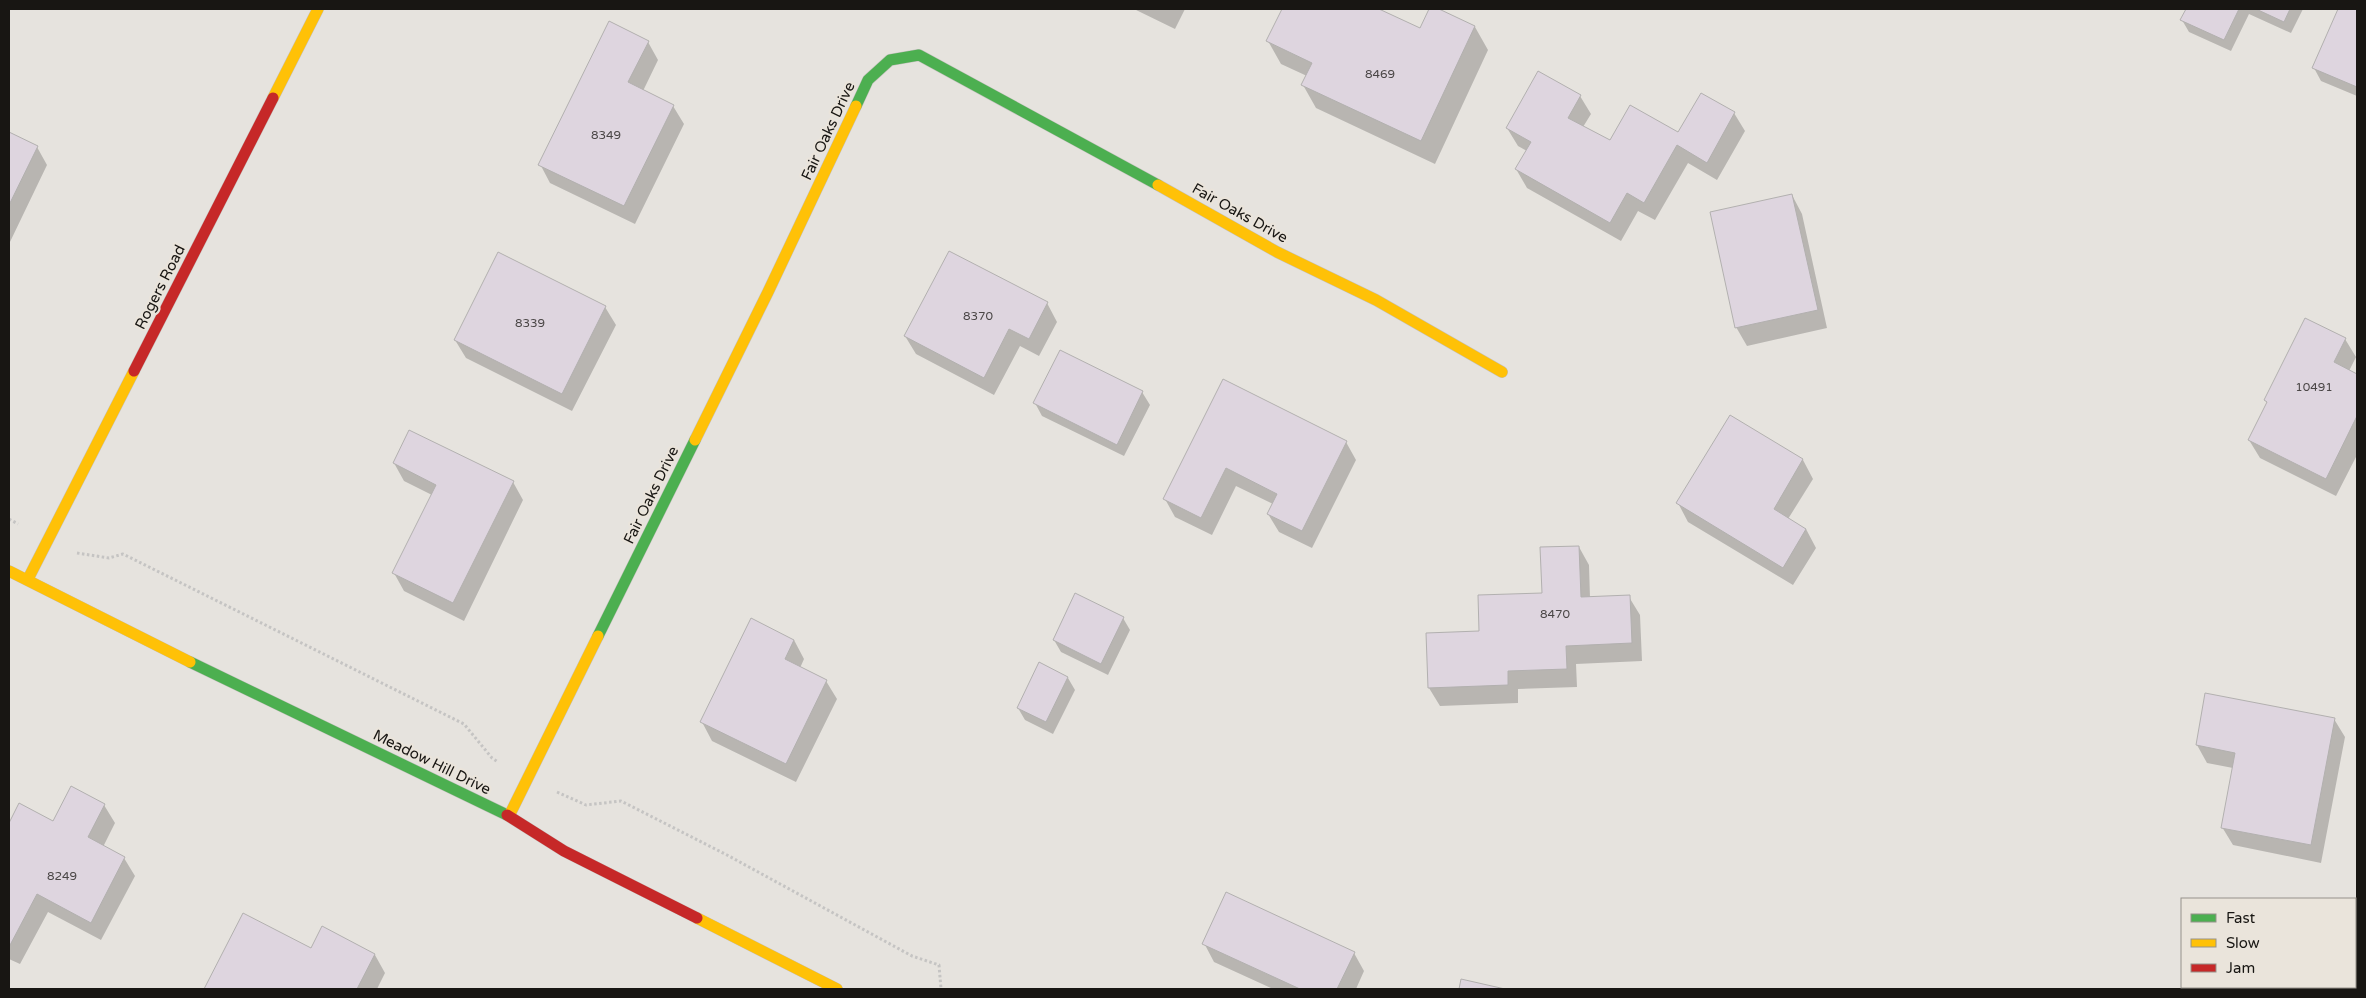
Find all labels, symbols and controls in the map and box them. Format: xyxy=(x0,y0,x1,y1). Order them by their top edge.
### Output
house number: 8469 xyxy=(1365,67,1395,81)
street label: Fair Oaks Drive xyxy=(797,79,859,183)
house number: 8349 xyxy=(591,128,621,142)
street label: Fair Oaks Drive xyxy=(1189,179,1291,247)
street label: Rogers Road xyxy=(131,242,189,332)
house number: 8370 xyxy=(963,309,994,323)
house number: 8339 xyxy=(515,316,545,330)
house number: 10491 xyxy=(2295,380,2333,394)
street label: Fair Oaks Drive xyxy=(620,443,682,547)
house number: 8470 xyxy=(1540,607,1571,621)
street label: Meadow Hill Drive xyxy=(370,726,494,798)
house number: 8249 xyxy=(47,869,77,883)
legend xyxy=(2181,898,2356,988)
text: Fast xyxy=(2226,909,2256,927)
text: Slow xyxy=(2226,934,2260,952)
text: Jam xyxy=(2226,959,2255,977)

